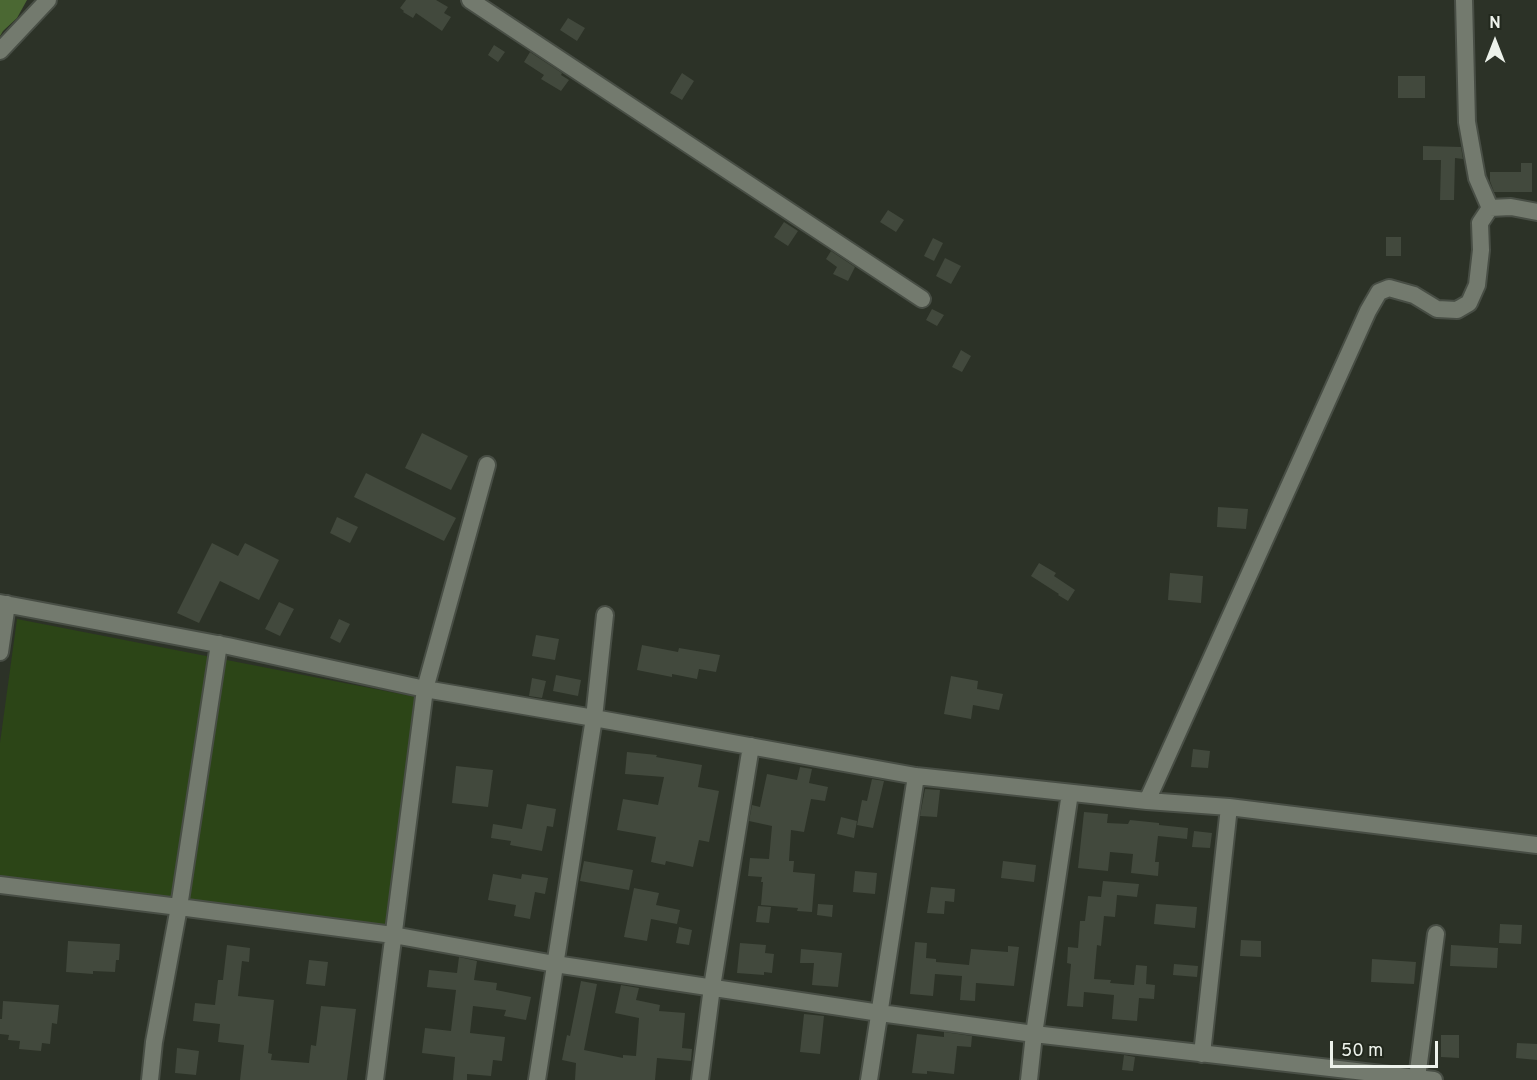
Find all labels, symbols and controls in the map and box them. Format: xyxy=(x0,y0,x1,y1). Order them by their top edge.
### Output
north arrow xyxy=(1465,12,1525,72)
text: N xyxy=(1489,14,1501,34)
scale bar xyxy=(1333,1029,1441,1067)
text: 50 m xyxy=(1341,1040,1383,1063)

